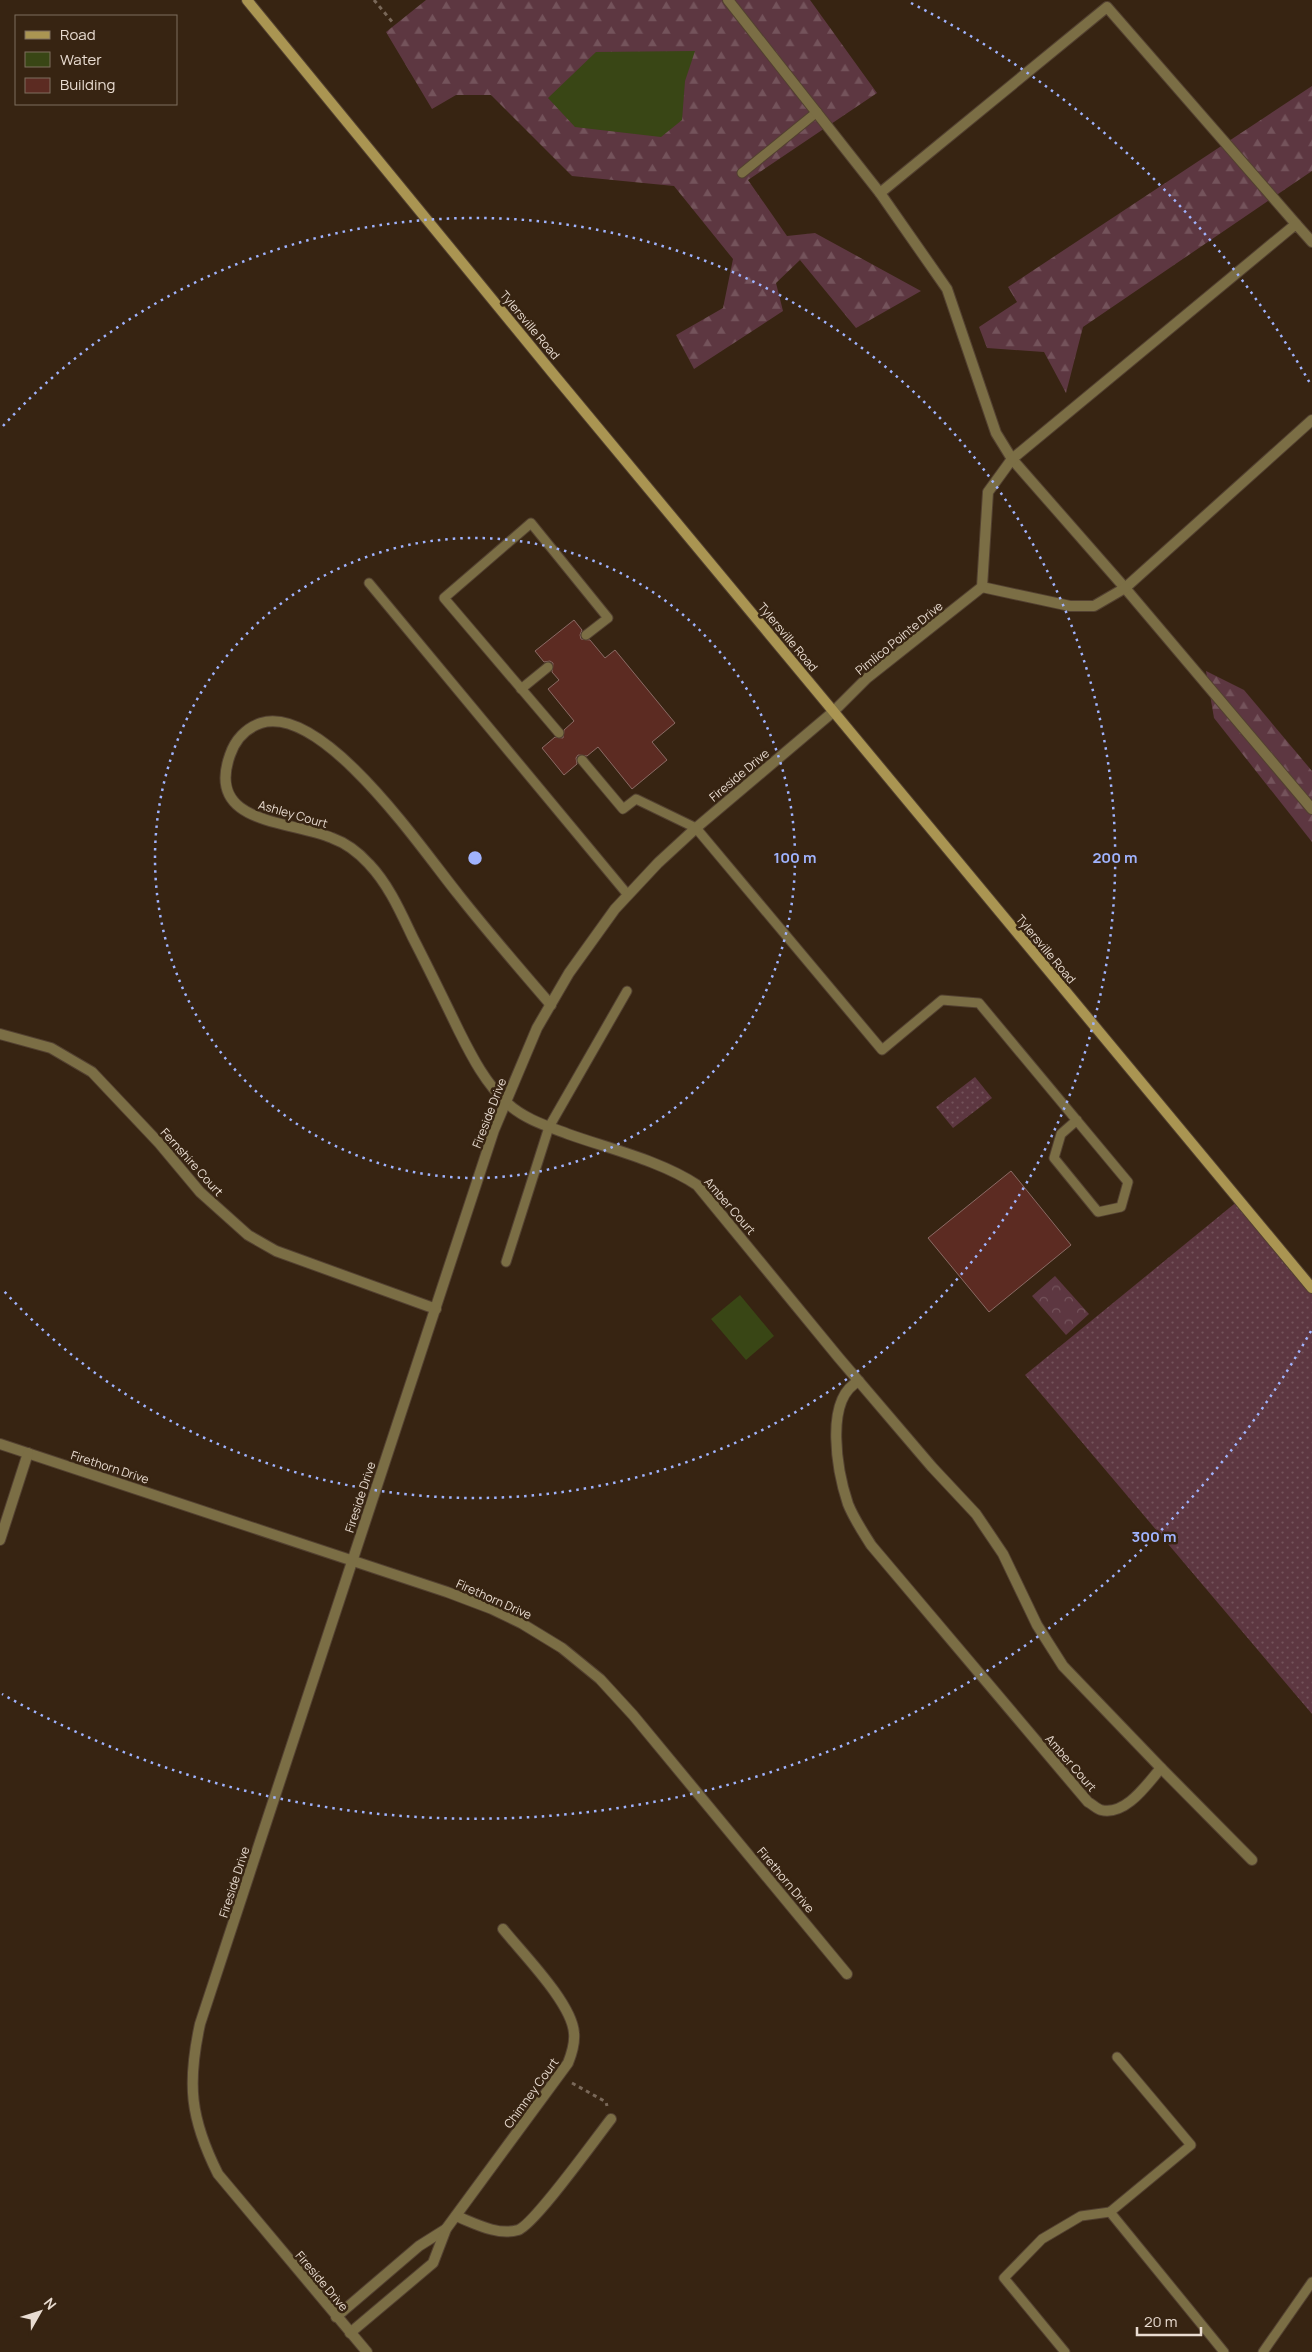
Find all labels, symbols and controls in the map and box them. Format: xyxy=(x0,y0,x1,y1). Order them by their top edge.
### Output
legend xyxy=(15,15,178,105)
text: Road xyxy=(60,24,96,45)
text: Water xyxy=(60,49,102,70)
text: Building xyxy=(60,74,115,95)
street label: Tylersville Road xyxy=(496,287,564,363)
street label: Pimlico Pointe Drive xyxy=(852,597,946,679)
street label: Tylersville Road xyxy=(754,599,822,675)
street label: Fireside Drive xyxy=(705,745,773,805)
street label: Ashley Court xyxy=(256,796,330,832)
text: 100 m xyxy=(774,847,816,868)
text: 200 m xyxy=(1092,847,1138,868)
centre of rings xyxy=(466,849,484,867)
street label: Tylersville Road xyxy=(1012,911,1080,987)
street label: Fireside Drive xyxy=(468,1076,510,1150)
street label: Fernshire Court xyxy=(157,1124,227,1200)
street label: Amber Court xyxy=(700,1174,760,1238)
street label: Firethorn Drive xyxy=(69,1446,151,1488)
street label: Fireside Drive xyxy=(341,1459,379,1535)
text: 300 m xyxy=(1132,1526,1176,1547)
street label: Firethorn Drive xyxy=(454,1575,534,1623)
street label: Amber Court xyxy=(1041,1731,1101,1795)
street label: Fireside Drive xyxy=(215,1844,253,1920)
street label: Firethorn Drive xyxy=(753,1844,819,1916)
street label: Chimney Court xyxy=(500,2054,562,2132)
street label: Fireside Drive xyxy=(292,2247,352,2315)
north arrow xyxy=(15,2287,65,2337)
text: N xyxy=(40,2294,61,2313)
scale bar xyxy=(1137,2304,1201,2336)
text: 20 m xyxy=(1144,2311,1177,2332)

